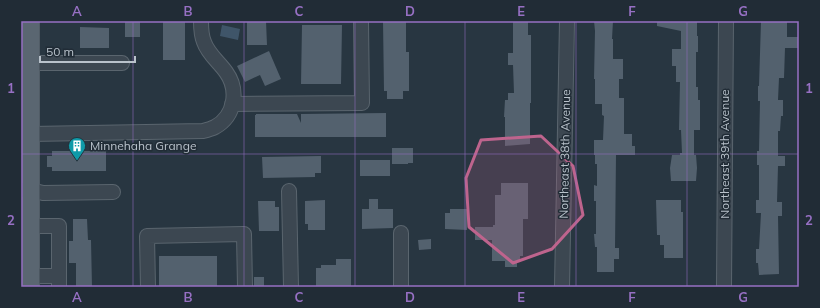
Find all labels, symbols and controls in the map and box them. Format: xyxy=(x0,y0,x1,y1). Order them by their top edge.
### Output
text: A xyxy=(72,3,82,19)
text: B xyxy=(184,3,193,19)
text: C xyxy=(295,3,304,19)
text: D xyxy=(405,3,415,19)
text: E xyxy=(517,3,525,19)
text: F xyxy=(628,3,636,19)
text: G xyxy=(738,3,748,19)
scale bar xyxy=(40,38,135,64)
text: 50 m xyxy=(46,44,74,59)
text: 1 xyxy=(7,80,15,96)
text: 1 xyxy=(805,80,813,96)
street label: Northeast 38th Avenue xyxy=(556,89,573,219)
street label: Northeast 39th Avenue xyxy=(717,89,732,219)
building icon: Minnehaha Grange xyxy=(67,136,87,161)
place label: Minnehaha Grange xyxy=(90,138,196,153)
text: 2 xyxy=(7,212,15,228)
text: 2 xyxy=(805,212,813,228)
text: A xyxy=(72,289,82,305)
text: B xyxy=(184,289,193,305)
text: C xyxy=(295,289,304,305)
text: D xyxy=(405,289,415,305)
text: E xyxy=(517,289,525,305)
text: F xyxy=(628,289,636,305)
text: G xyxy=(738,289,748,305)

